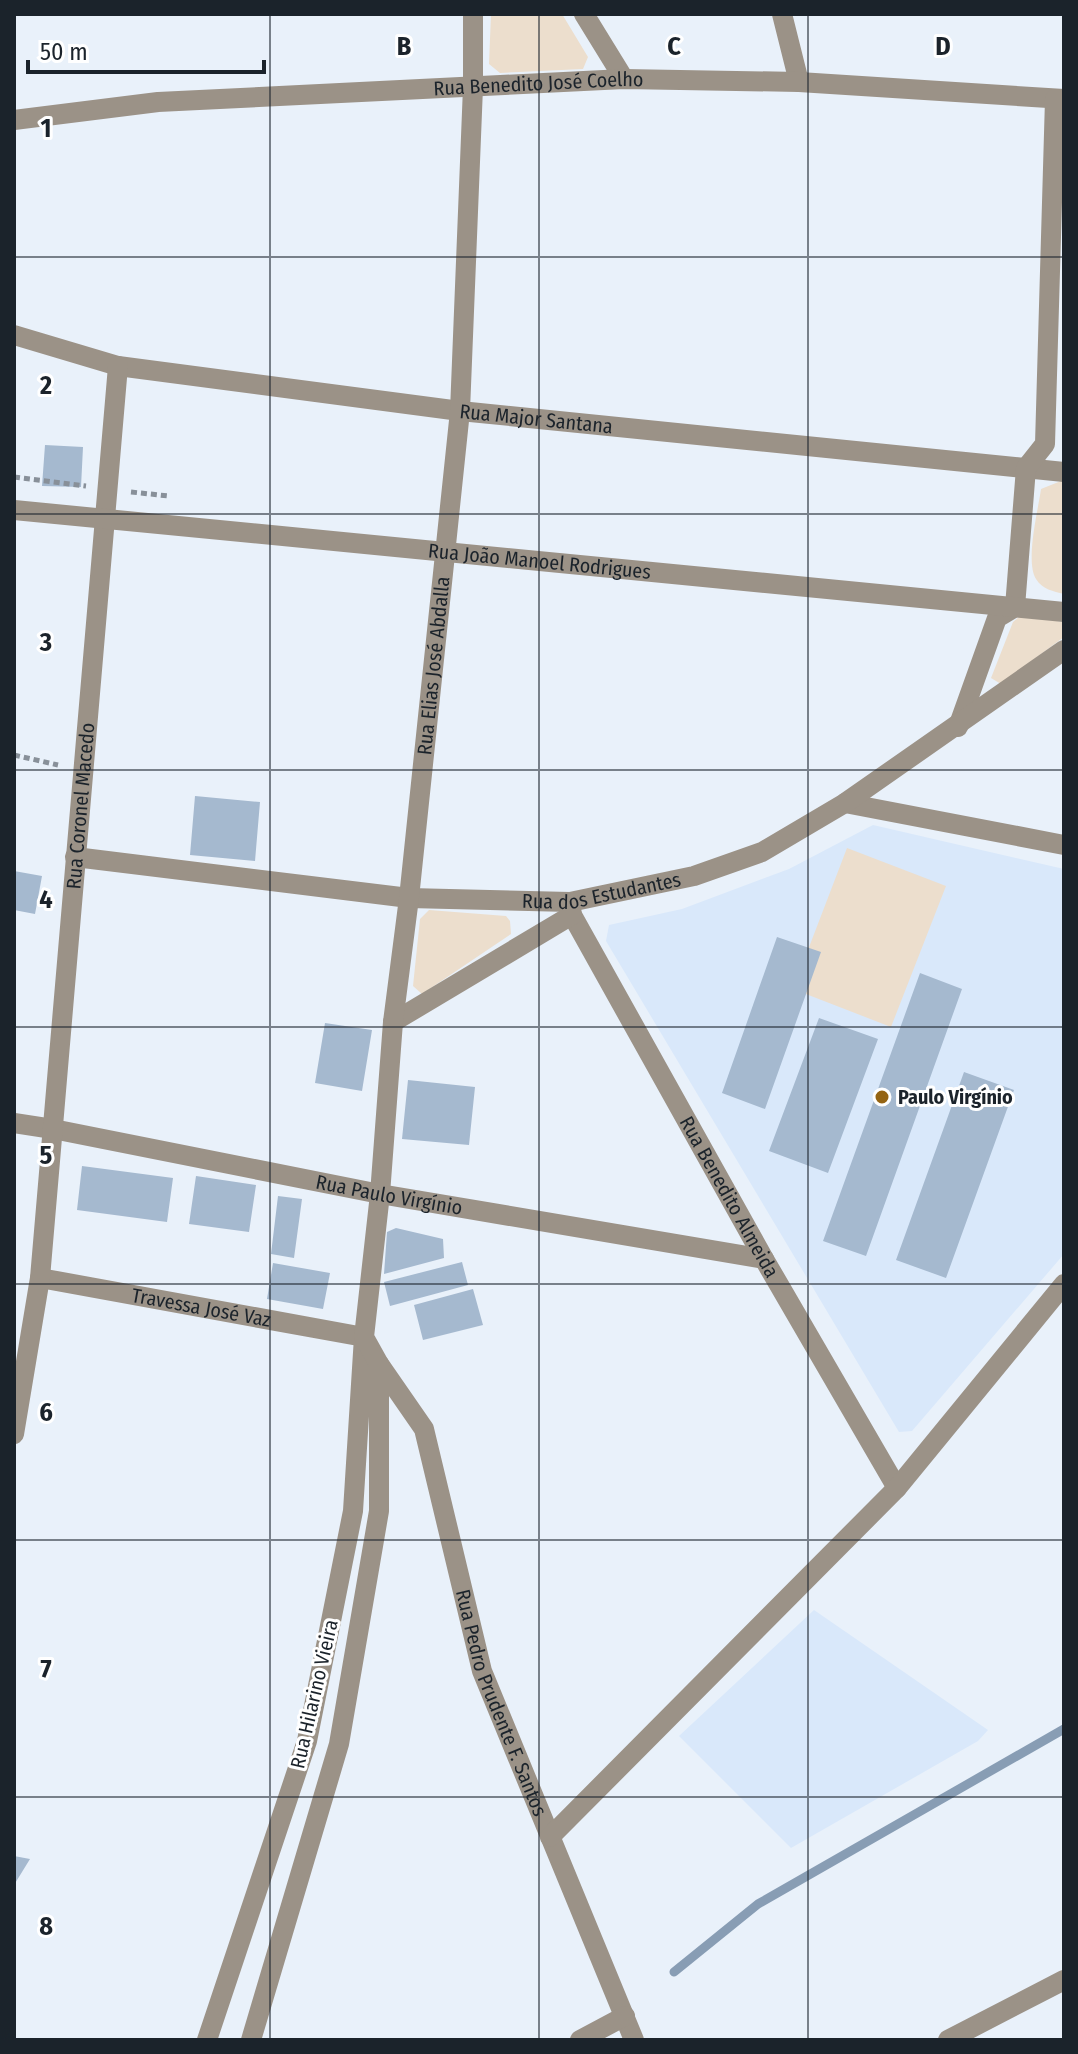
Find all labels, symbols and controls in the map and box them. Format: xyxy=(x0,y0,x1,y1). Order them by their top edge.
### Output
scale bar xyxy=(28,24,264,74)
text: B xyxy=(397,31,412,62)
text: C xyxy=(667,31,681,62)
text: D xyxy=(935,31,951,62)
text: 50 m xyxy=(40,38,88,66)
street label: Rua Benedito José Coelho xyxy=(433,67,644,100)
text: 1 xyxy=(41,113,52,144)
text: 2 xyxy=(39,370,52,401)
street label: Rua Major Santana xyxy=(458,399,614,438)
street label: Rua João Manoel Rodrigues xyxy=(427,538,652,584)
street label: Rua Elias José Abdalla xyxy=(412,575,455,756)
text: 3 xyxy=(39,627,52,658)
street label: Rua Coronel Macedo xyxy=(61,722,99,890)
street label: Rua dos Estudantes xyxy=(522,867,683,914)
text: 4 xyxy=(39,884,53,915)
place label: Paulo Virgínio xyxy=(898,1085,1013,1109)
marker: Paulo Virgínio xyxy=(873,1088,891,1106)
street label: Rua Benedito Almeida xyxy=(675,1112,784,1282)
text: 5 xyxy=(40,1140,53,1171)
street label: Rua Paulo Virgínio xyxy=(314,1170,464,1220)
street label: Travessa José Vaz xyxy=(130,1283,273,1332)
text: 6 xyxy=(39,1397,53,1428)
street label: Rua Pedro Prudente F. Santos xyxy=(451,1587,552,1820)
street label: Rua Hilarino Vieira xyxy=(285,1617,343,1771)
text: 7 xyxy=(40,1654,52,1685)
text: 8 xyxy=(39,1911,53,1942)

